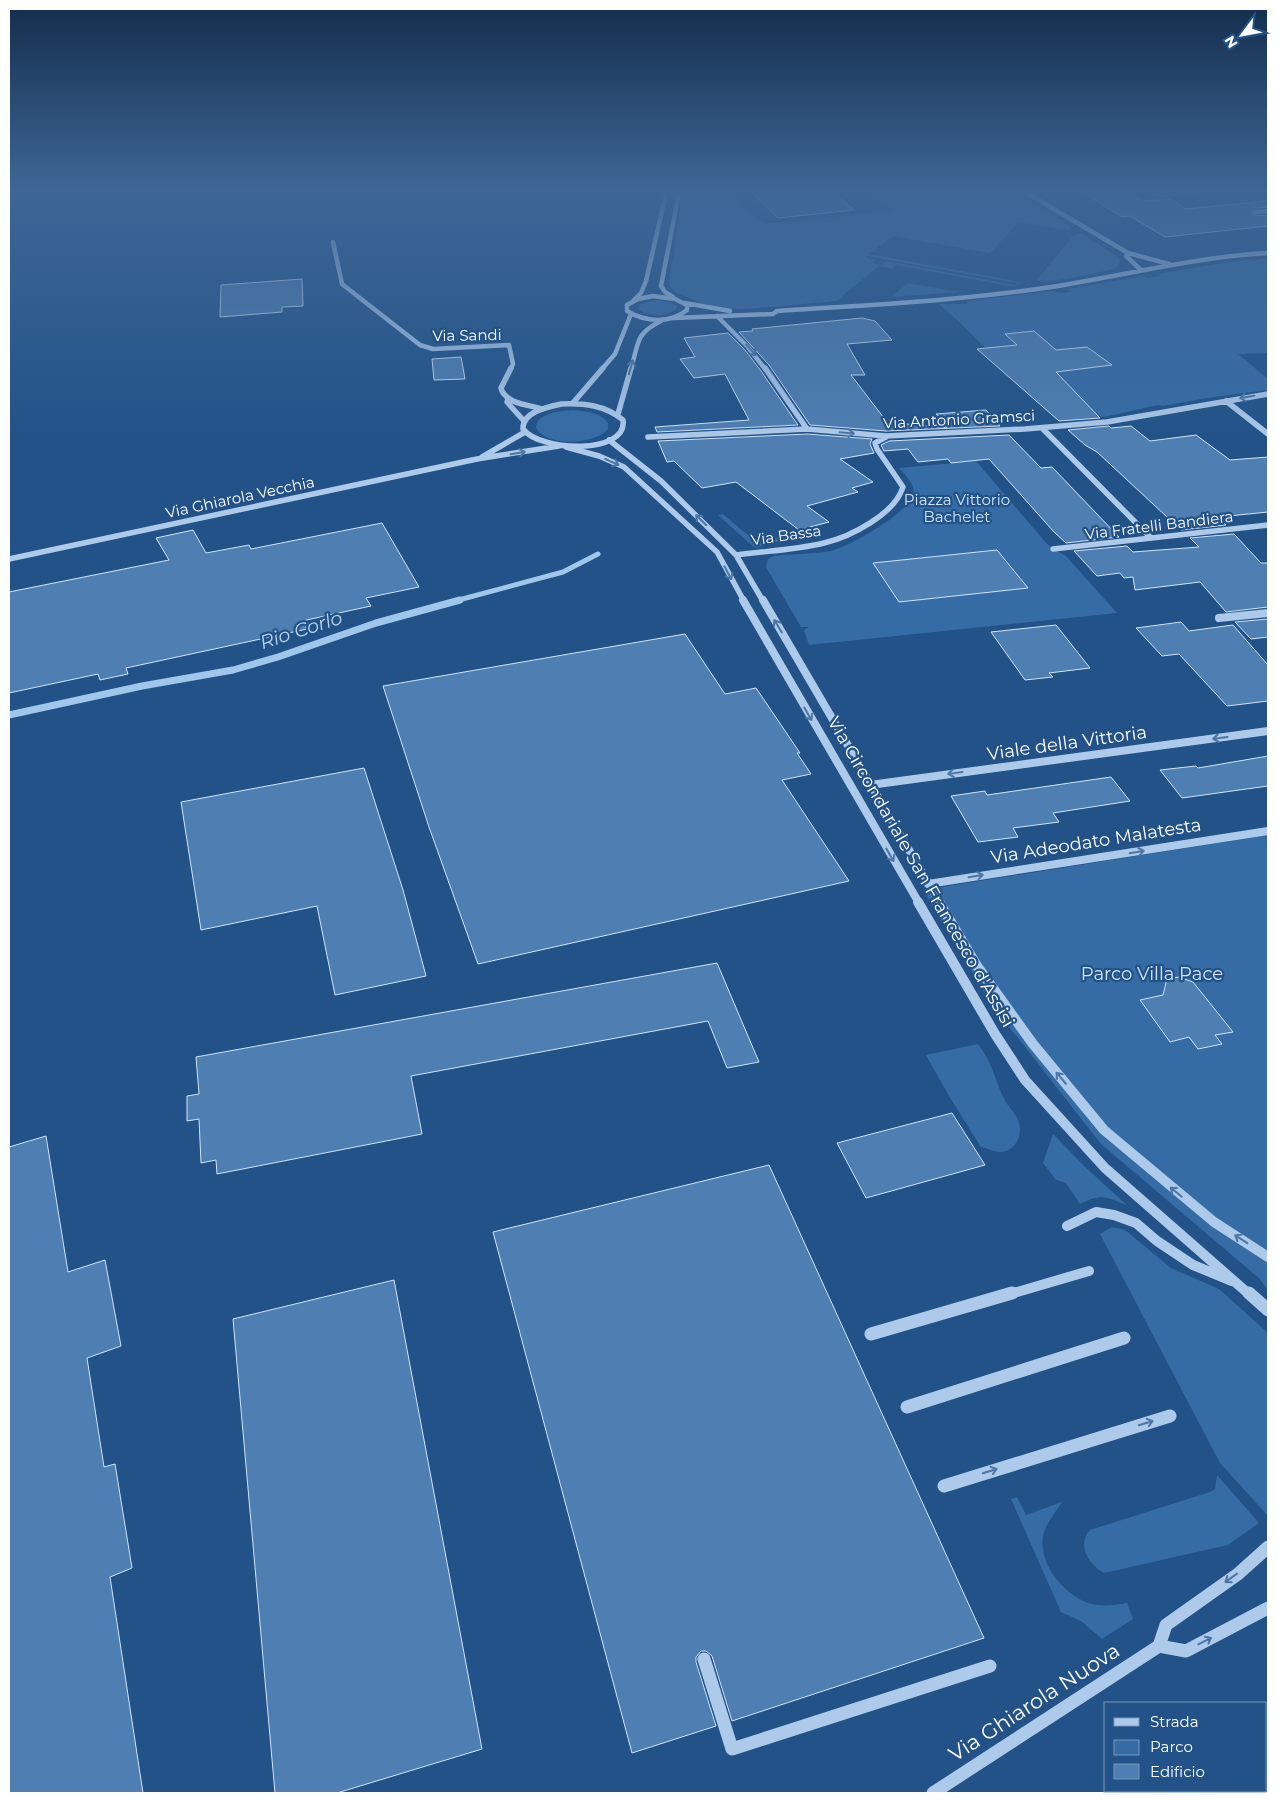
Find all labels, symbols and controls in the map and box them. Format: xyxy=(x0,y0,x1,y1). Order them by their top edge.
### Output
north arrow xyxy=(1217,10,1267,60)
text: N xyxy=(1220,32,1242,51)
street label: Via Sandi xyxy=(432,325,502,345)
one-way arrow xyxy=(745,344,757,357)
one-way arrow xyxy=(627,360,637,376)
one-way arrow xyxy=(1240,392,1256,402)
street label: Via Antonio Gramsci xyxy=(883,406,1035,432)
one-way arrow xyxy=(838,428,854,438)
one-way arrow xyxy=(510,447,526,457)
one-way arrow xyxy=(604,457,619,467)
street label: Via Ghiarola Vecchia xyxy=(164,472,316,522)
park label: Piazza Vittorio Bachelet xyxy=(904,490,1010,526)
street label: Via Fratelli Bandiera xyxy=(1084,506,1234,544)
one-way arrow xyxy=(695,514,707,527)
street label: Via Bassa xyxy=(750,521,822,549)
one-way arrow xyxy=(723,565,733,580)
water label: Rio Corlo xyxy=(257,606,345,654)
one-way arrow xyxy=(772,620,782,634)
one-way arrow xyxy=(803,707,813,721)
street label: Via Circondariale San Francesco d'Assisi xyxy=(823,713,1019,1031)
street label: Viale della Vittoria xyxy=(986,721,1148,765)
one-way arrow xyxy=(1212,733,1228,743)
one-way arrow xyxy=(947,768,963,778)
street label: Via Adeodato Malatesta xyxy=(989,813,1203,869)
one-way arrow xyxy=(1128,846,1144,856)
one-way arrow xyxy=(885,847,895,861)
one-way arrow xyxy=(968,871,984,881)
park label: Parco Villa Pace xyxy=(1081,963,1223,985)
one-way arrow xyxy=(1055,1071,1066,1084)
one-way arrow xyxy=(1169,1186,1182,1197)
one-way arrow xyxy=(1234,1234,1248,1245)
one-way arrow xyxy=(1137,1418,1153,1428)
one-way arrow xyxy=(982,1466,998,1475)
one-way arrow xyxy=(1225,1573,1238,1584)
one-way arrow xyxy=(1197,1636,1212,1645)
street label: Via Ghiarola Nuova xyxy=(944,1637,1124,1767)
legend xyxy=(1104,1702,1267,1792)
text: Strada xyxy=(1150,1712,1199,1731)
text: Parco xyxy=(1150,1737,1193,1756)
text: Edificio xyxy=(1150,1762,1205,1781)

